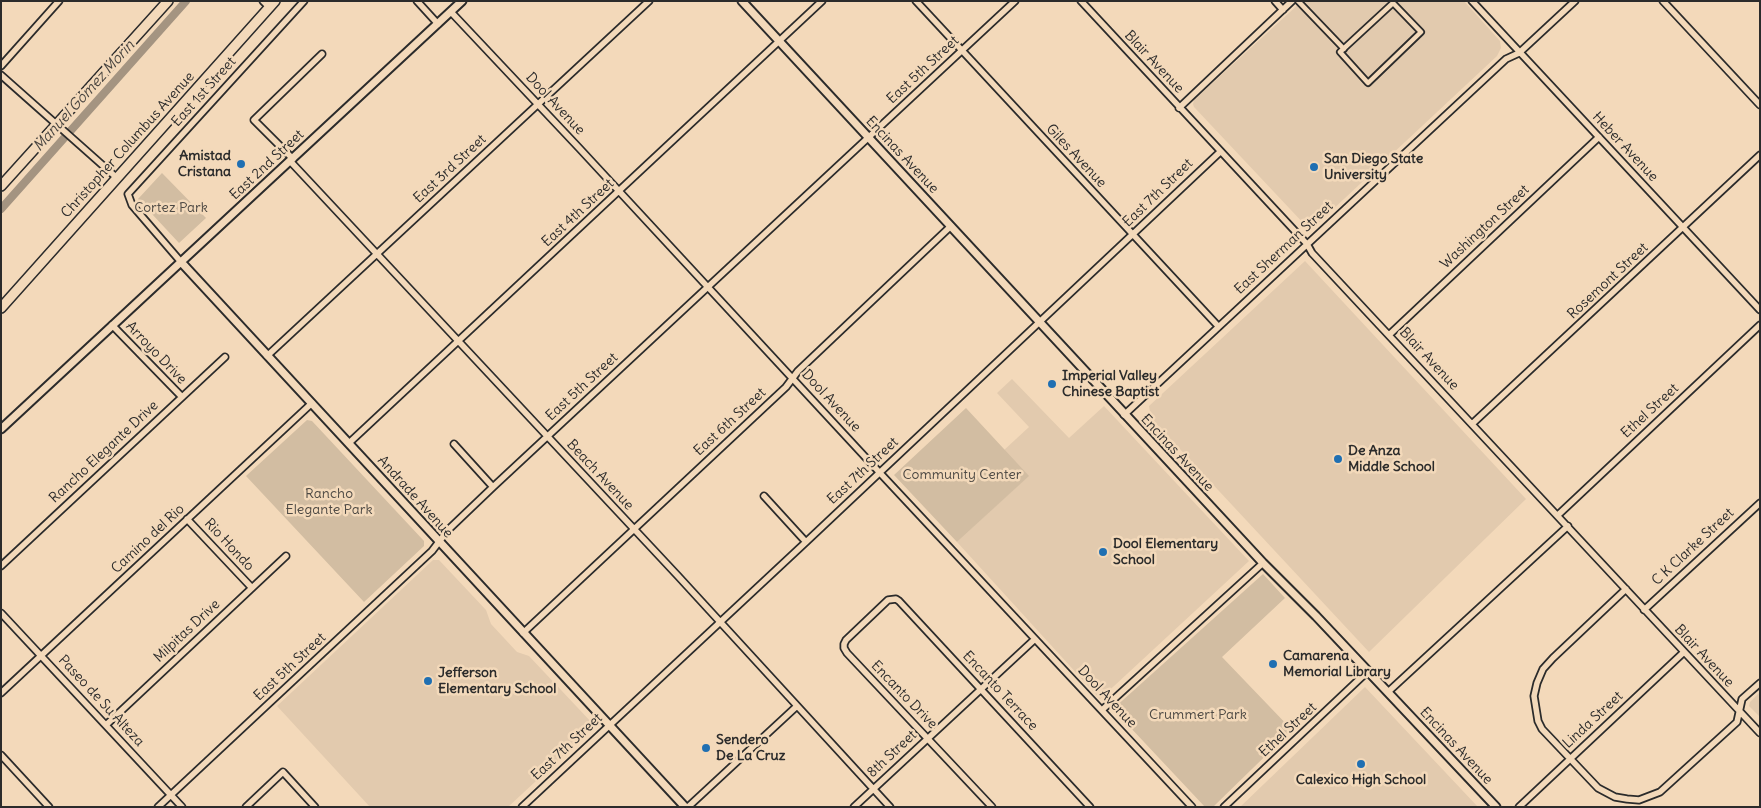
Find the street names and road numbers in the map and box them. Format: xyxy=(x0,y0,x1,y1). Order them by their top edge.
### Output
street label: Blair Avenue xyxy=(1121,27,1187,97)
street label: East 5th Street xyxy=(884,32,962,108)
street label: East 1st Street xyxy=(168,54,240,130)
street label: Christopher Columbus Avenue xyxy=(58,68,198,222)
street label: Dool Avenue xyxy=(522,69,588,139)
street label: Heber Avenue xyxy=(1589,109,1661,185)
street label: Encinas Avenue xyxy=(862,113,942,197)
street label: Giles Avenue xyxy=(1042,121,1110,191)
street label: East 2nd Street xyxy=(226,126,308,204)
street label: East 3rd Street xyxy=(410,131,490,207)
street label: East 7th Street xyxy=(1120,155,1196,231)
street label: East 4th Street xyxy=(539,175,617,251)
street label: Washington Street xyxy=(1437,182,1533,272)
street label: East Sherman Street xyxy=(1231,198,1337,298)
street label: Rosemont Street xyxy=(1564,239,1652,323)
street label: Arroyo Drive xyxy=(122,318,190,388)
street label: Blair Avenue xyxy=(1396,324,1462,394)
street label: East 5th Street xyxy=(543,349,621,425)
street label: Dool Avenue xyxy=(798,366,864,436)
street label: Ethel Street xyxy=(1618,380,1682,442)
street label: East 6th Street xyxy=(691,384,769,460)
street label: Rancho Elegante Drive xyxy=(46,397,162,507)
street label: Encinas Avenue xyxy=(1137,411,1217,495)
street label: East 7th Street xyxy=(824,434,902,508)
street label: Beach Avenue xyxy=(563,436,637,514)
street label: Andrade Avenue xyxy=(374,452,456,542)
street label: Camino del Rio xyxy=(108,501,188,577)
street label: C K Clarke Street xyxy=(1649,505,1737,589)
street label: Rio Hondo xyxy=(201,515,257,575)
street label: Milpitas Drive xyxy=(150,596,224,666)
street label: Blair Avenue xyxy=(1671,621,1737,691)
street label: East 5th Street xyxy=(251,629,329,705)
street label: Encanto Terrace xyxy=(959,648,1041,734)
street label: Paseo de Su Alteza xyxy=(55,652,147,750)
street label: Encanto Drive xyxy=(867,657,941,733)
street label: Dool Avenue xyxy=(1074,662,1140,732)
street label: Linda Street xyxy=(1560,688,1626,752)
street label: Ethel Street xyxy=(1256,699,1320,761)
street label: Encinas Avenue xyxy=(1416,704,1496,788)
street label: East 7th Street xyxy=(528,710,606,784)
street label: 8th Street xyxy=(864,727,920,781)

